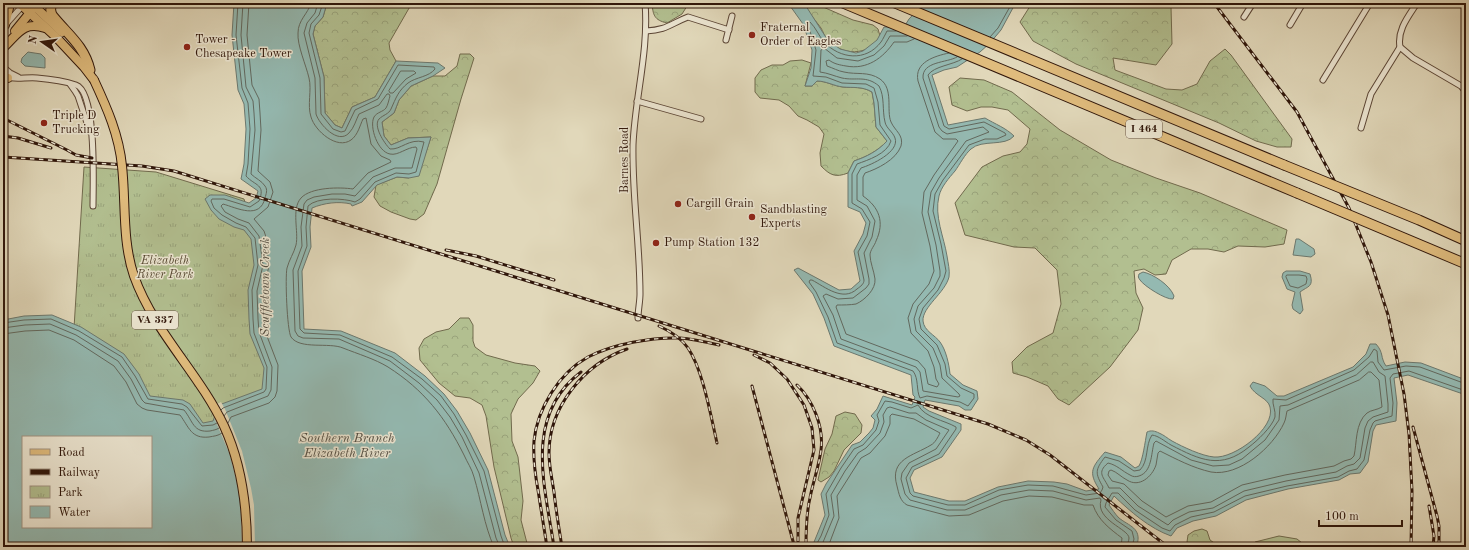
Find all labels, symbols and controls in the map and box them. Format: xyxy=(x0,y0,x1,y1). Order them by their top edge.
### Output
north arrow xyxy=(22,22,62,62)
place label: Fraternal Order of Eagles xyxy=(760,22,841,48)
marker: Fraternal Order of Eagles xyxy=(747,30,757,40)
text: N xyxy=(27,34,40,45)
place label: Tower - Chesapeake Tower xyxy=(195,34,292,60)
marker: Tower - Chesapeake Tower xyxy=(182,42,192,52)
place label: Triple D Trucking xyxy=(52,110,100,136)
marker: Triple D Trucking xyxy=(39,118,49,128)
road number: I 464 xyxy=(1126,120,1162,138)
street label: Barnes Road xyxy=(619,127,631,193)
place label: Cargill Grain xyxy=(686,198,754,210)
marker: Cargill Grain xyxy=(673,199,683,209)
place label: Sandblasting Experts xyxy=(760,204,828,230)
marker: Sandblasting Experts xyxy=(747,212,757,222)
water label: Scuffletown Creek xyxy=(259,237,272,337)
place label: Pump Station 132 xyxy=(664,237,759,249)
marker: Pump Station 132 xyxy=(651,238,661,248)
park label: Elizabeth River Park xyxy=(136,255,193,281)
road number: VA 337 xyxy=(132,311,178,329)
water label: Southern Branch Elizabeth River xyxy=(299,432,395,460)
legend xyxy=(22,436,152,528)
text: Road xyxy=(58,447,85,459)
text: Railway xyxy=(58,467,101,479)
text: Park xyxy=(58,487,83,499)
scale bar xyxy=(1319,502,1402,528)
text: Water xyxy=(58,507,91,519)
text: 100 m xyxy=(1325,511,1359,523)

